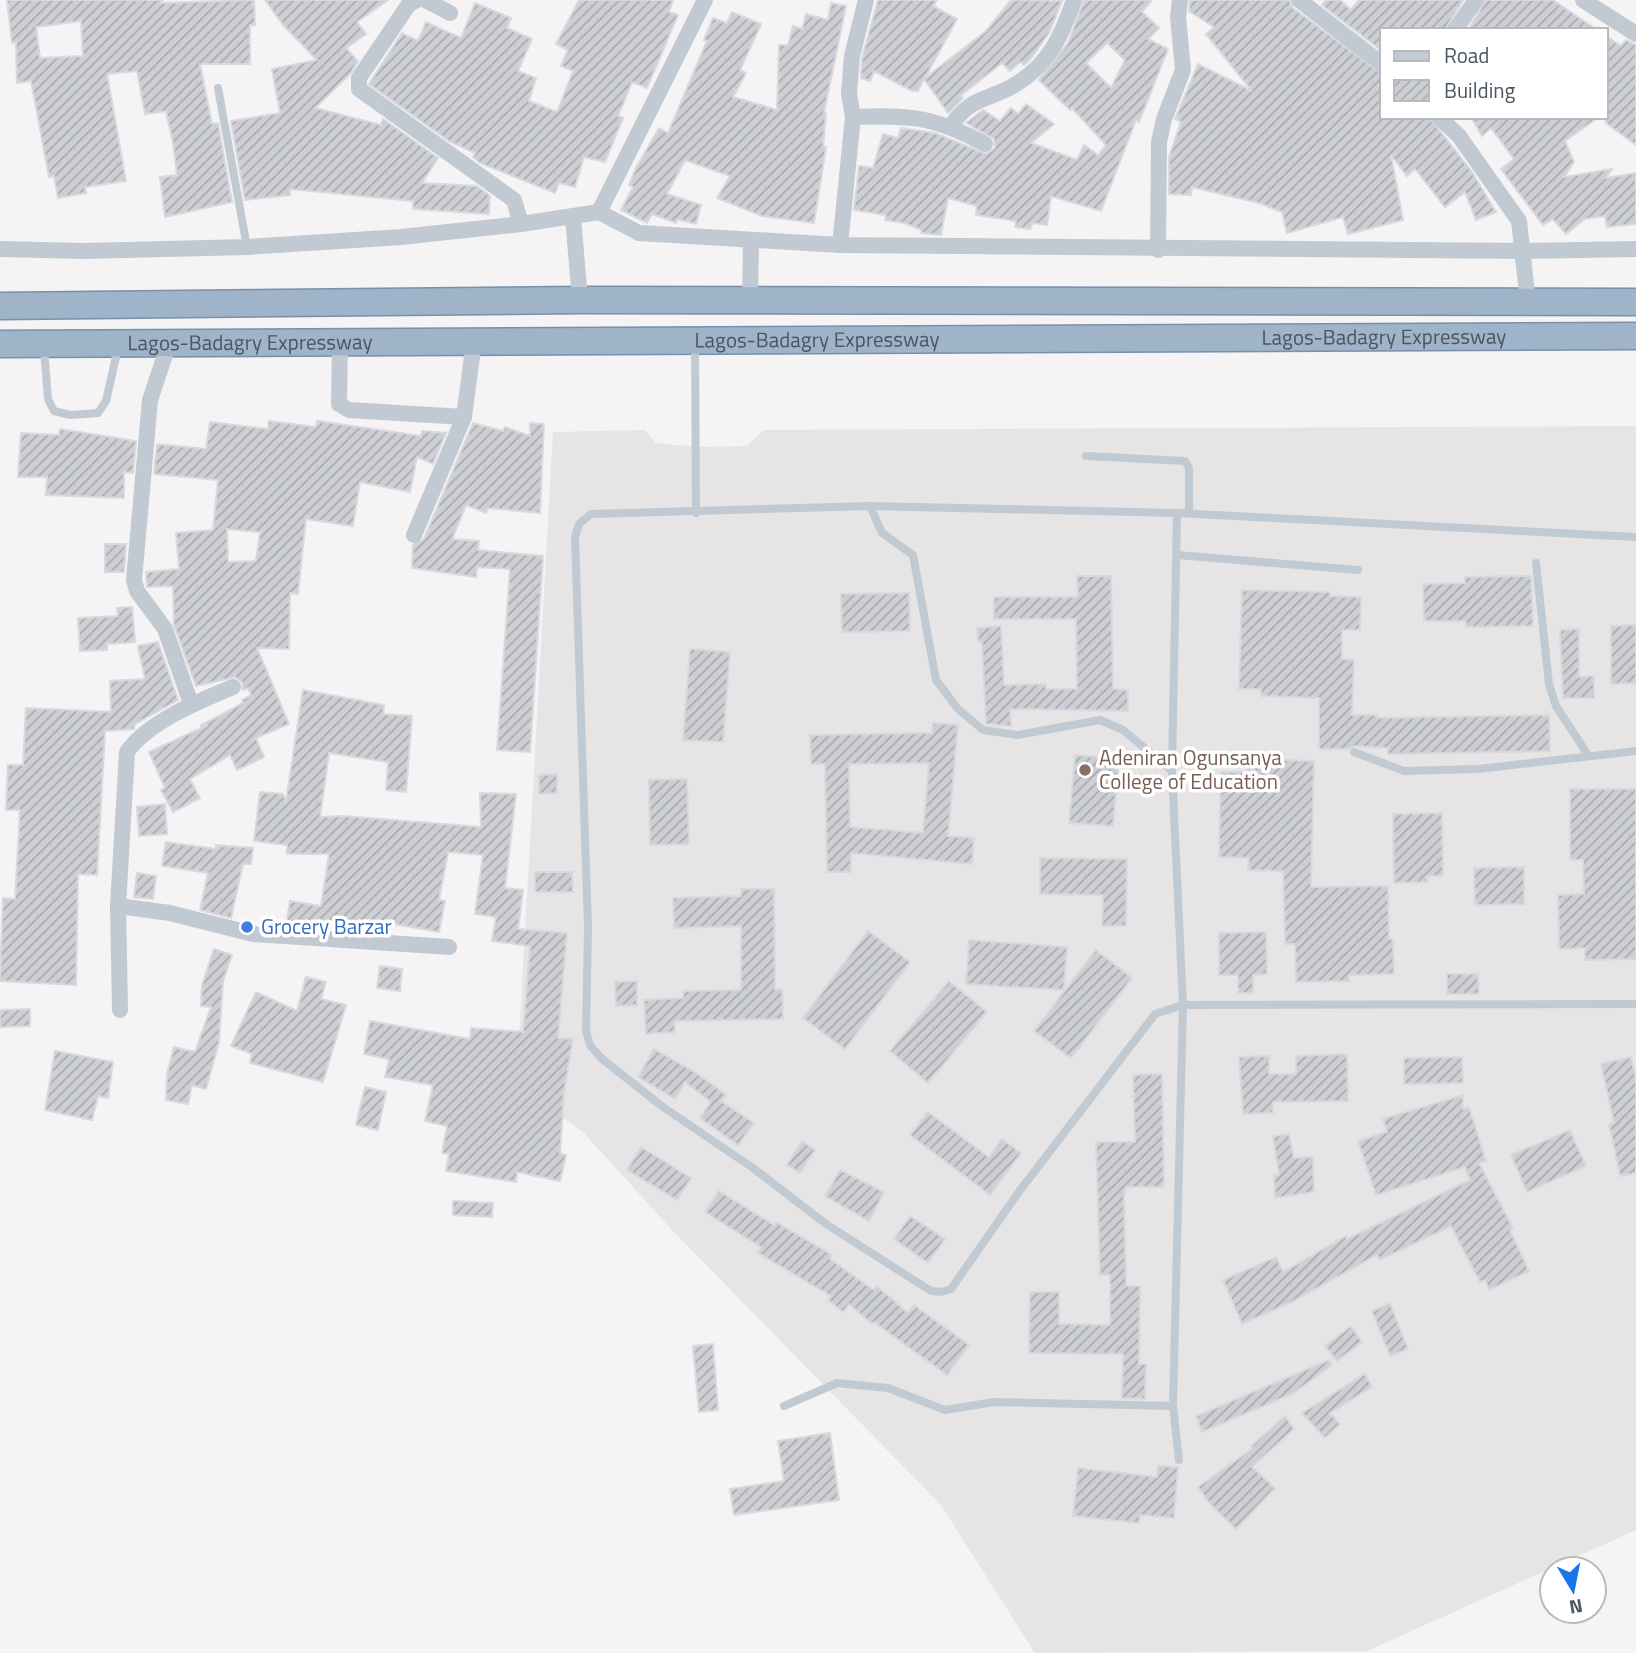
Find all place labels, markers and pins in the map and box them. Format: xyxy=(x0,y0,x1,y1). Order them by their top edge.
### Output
place label: Adeniran Ogunsanya College of Education xyxy=(1099,741,1282,797)
marker: Adeniran Ogunsanya College of Education xyxy=(1077,762,1093,778)
place label: Grocery Barzar xyxy=(261,910,392,942)
marker: Grocery Barzar xyxy=(239,919,255,935)

